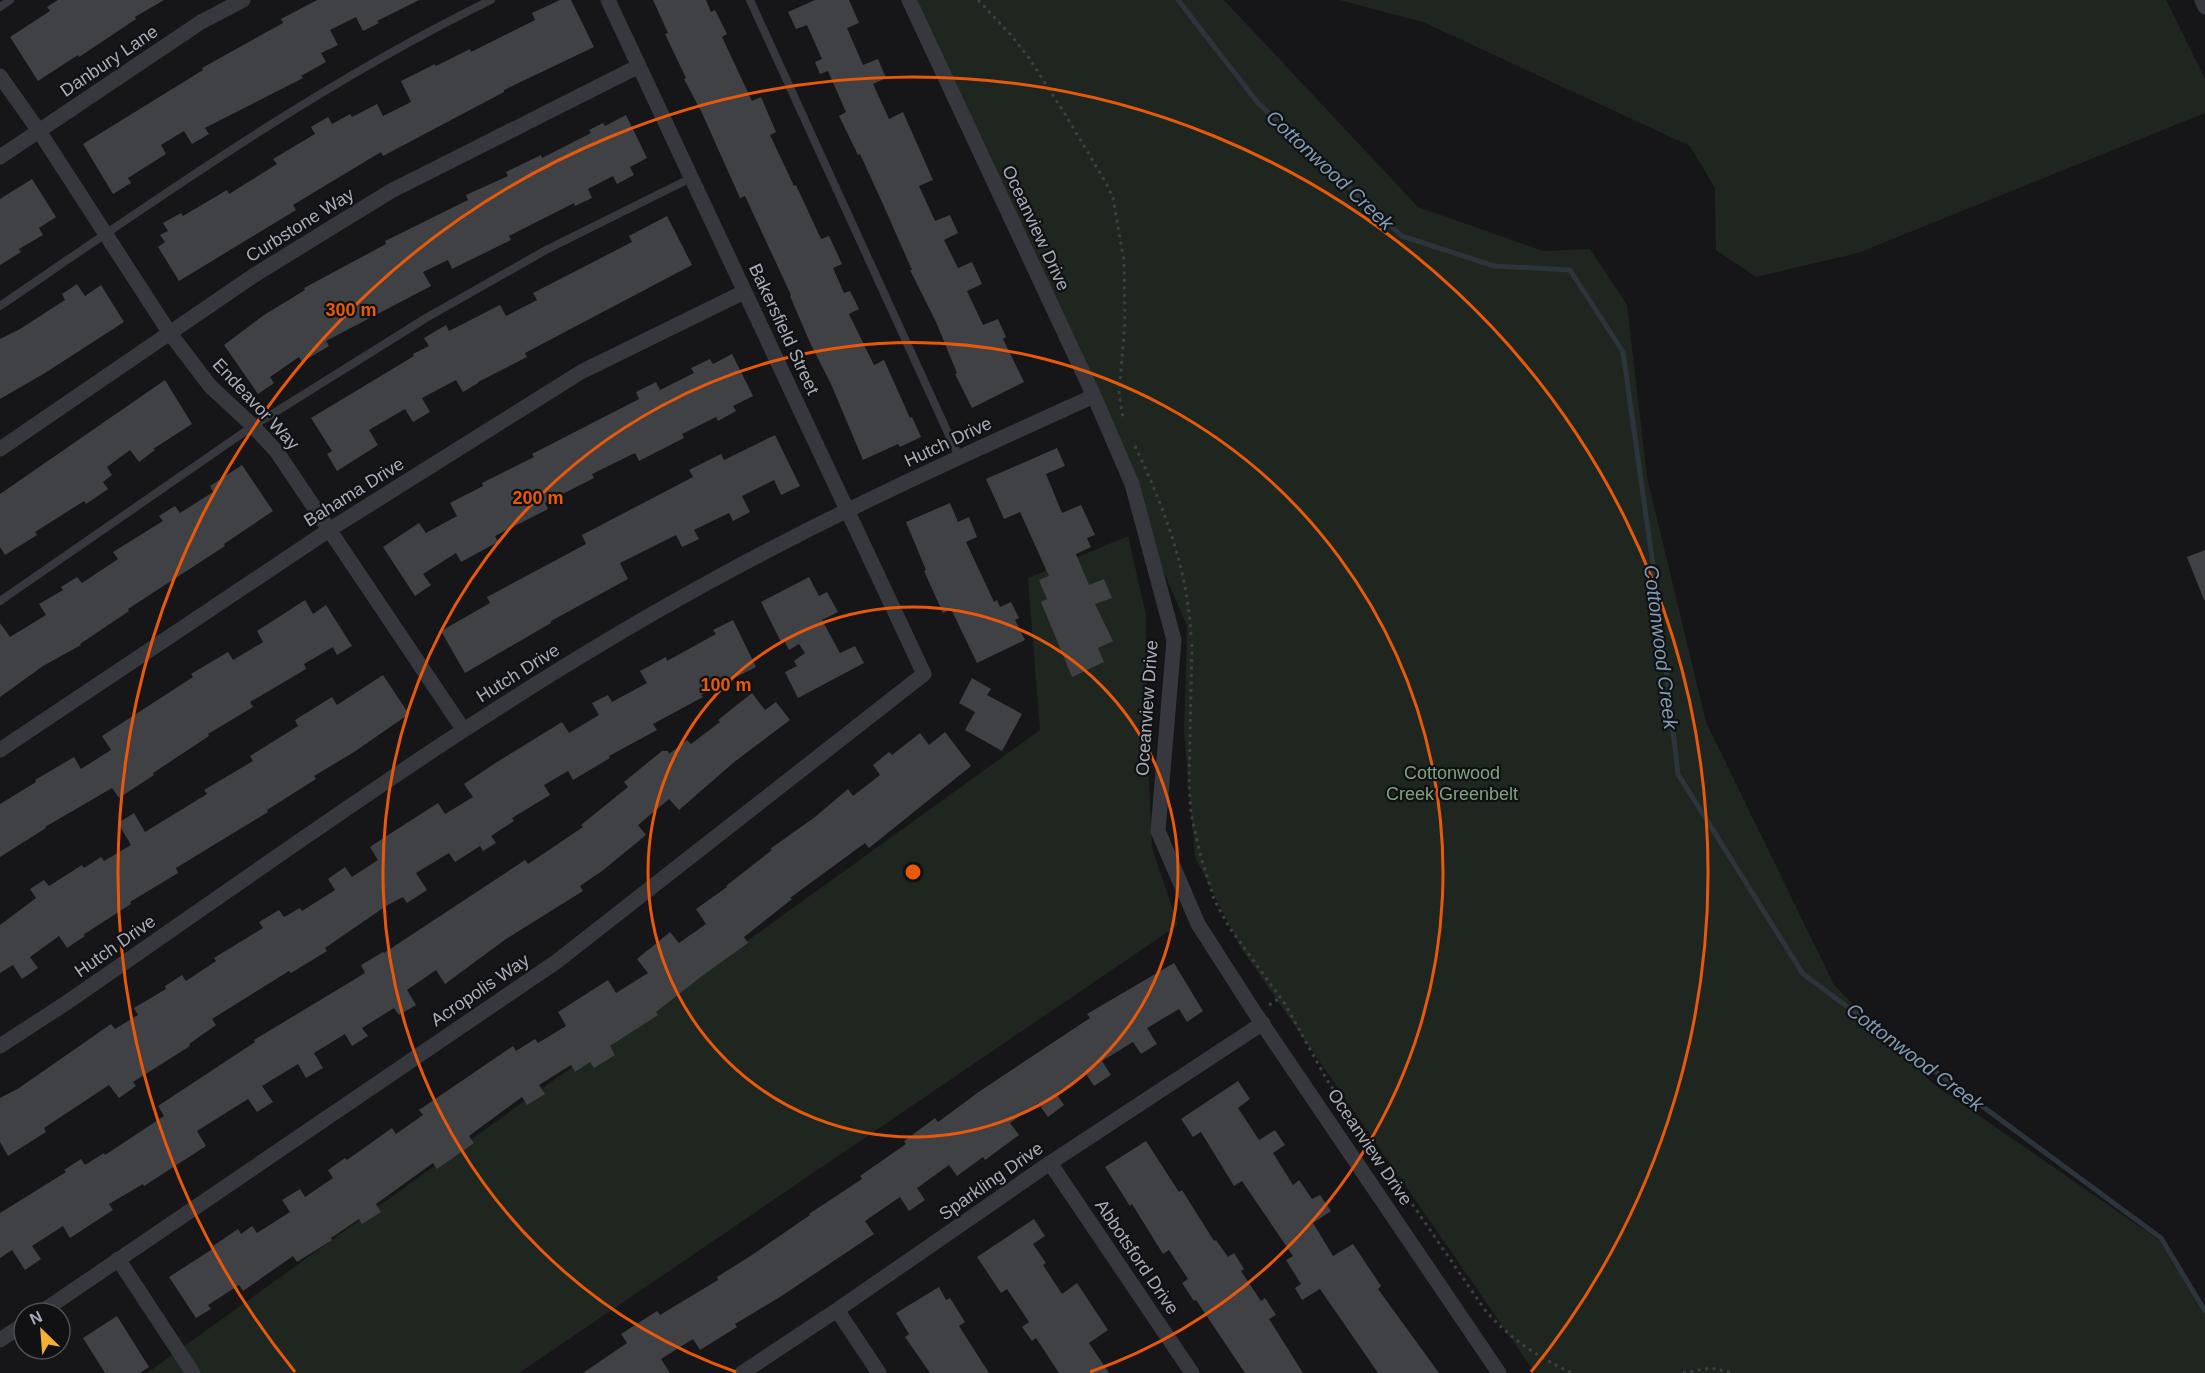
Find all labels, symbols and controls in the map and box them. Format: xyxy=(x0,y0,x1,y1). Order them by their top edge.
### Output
street label: Danbury Lane xyxy=(57,21,161,101)
water label: Cottonwood Creek xyxy=(1262,105,1399,235)
street label: Oceanview Drive xyxy=(998,162,1074,294)
street label: Curbstone Way xyxy=(242,184,358,266)
street label: Bakersfield Street xyxy=(745,260,823,398)
text: 300 m xyxy=(325,300,377,320)
street label: Endeavor Way xyxy=(209,354,303,454)
street label: Hutch Drive xyxy=(901,413,995,471)
street label: Bahama Drive xyxy=(300,453,408,531)
text: 200 m xyxy=(512,488,564,508)
water label: Cottonwood Creek xyxy=(1640,563,1682,732)
street label: Oceanview Drive xyxy=(1132,639,1162,777)
street label: Hutch Drive xyxy=(473,640,563,706)
text: 100 m xyxy=(700,675,752,695)
park label: Cottonwood Creek Greenbelt xyxy=(1386,763,1518,804)
centre of rings xyxy=(903,862,923,882)
street label: Hutch Drive xyxy=(71,911,159,981)
street label: Acropolis Way xyxy=(427,950,533,1030)
water label: Cottonwood Creek xyxy=(1842,998,1989,1116)
street label: Oceanview Drive xyxy=(1324,1085,1416,1209)
street label: Sparkling Drive xyxy=(935,1138,1047,1224)
street label: Abbotsford Drive xyxy=(1091,1196,1183,1318)
north arrow xyxy=(12,1301,72,1361)
text: N xyxy=(27,1308,45,1328)

